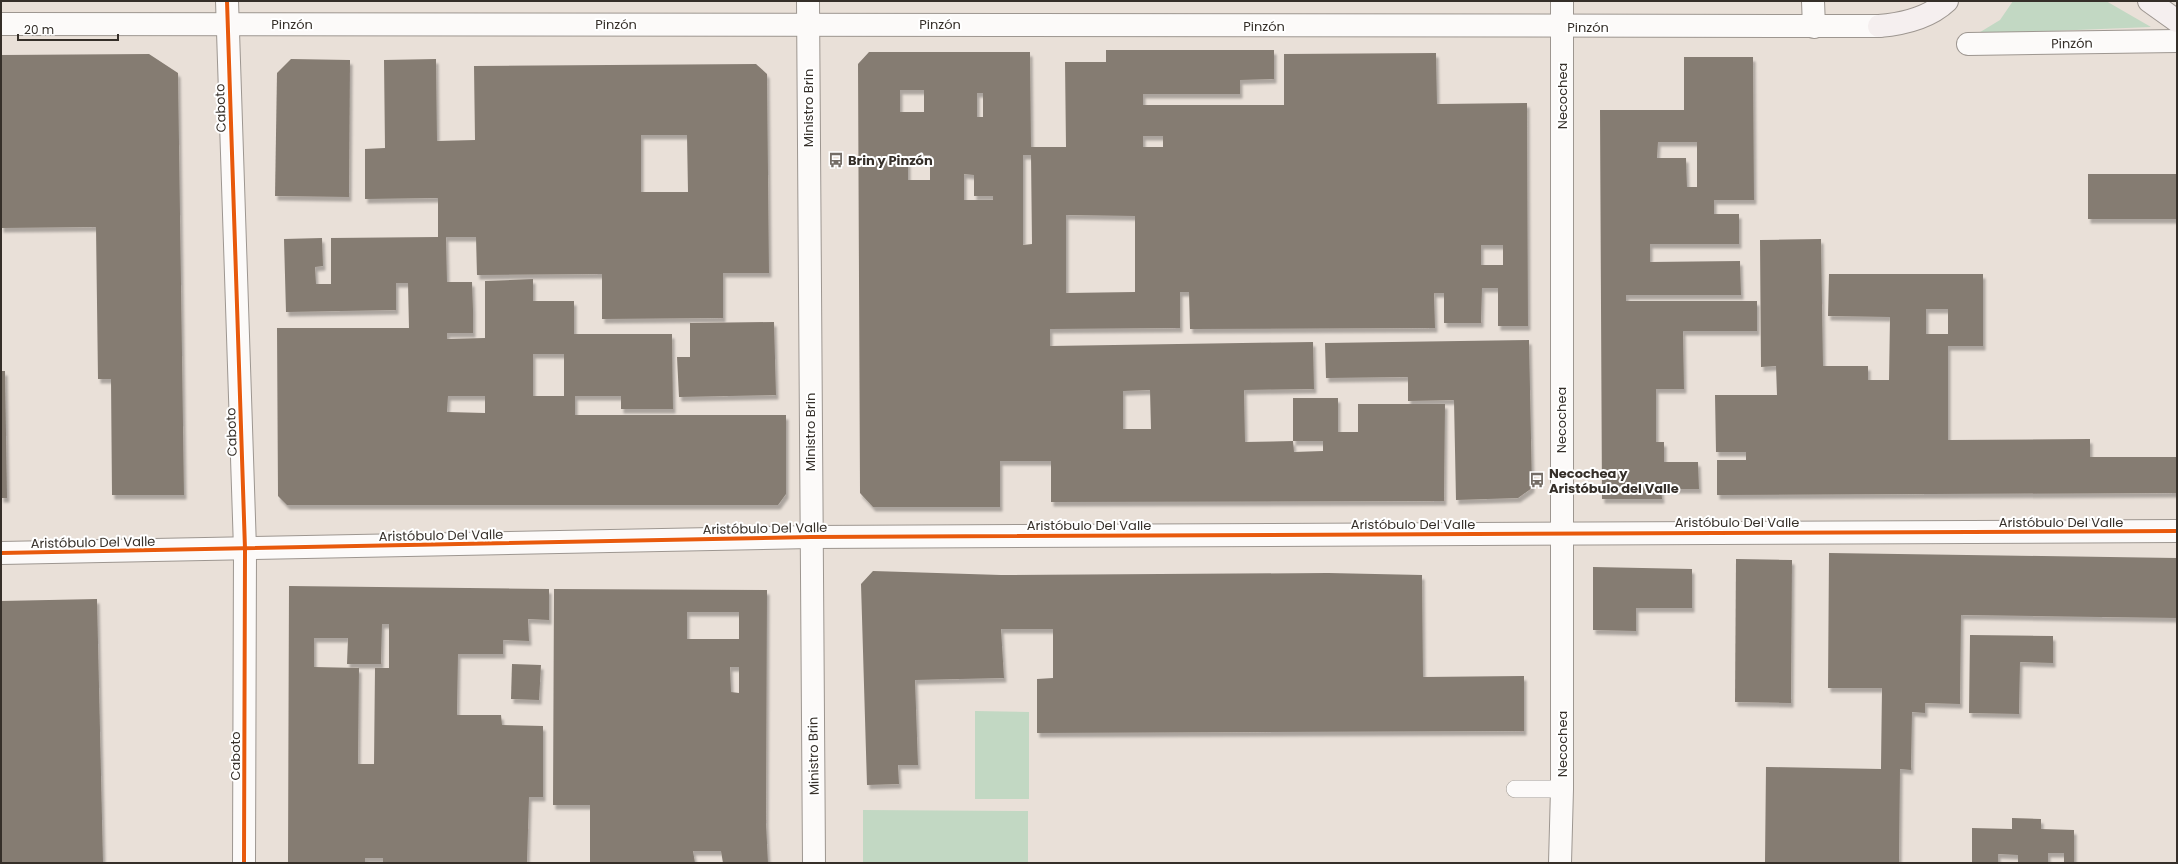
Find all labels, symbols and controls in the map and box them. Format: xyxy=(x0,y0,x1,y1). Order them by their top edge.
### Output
street label: Pinzón xyxy=(271,15,313,34)
street label: Pinzón xyxy=(595,15,637,34)
street label: Pinzón xyxy=(919,15,961,34)
scale bar xyxy=(18,16,118,42)
street label: Pinzón xyxy=(1243,17,1285,36)
street label: Pinzón xyxy=(1567,18,1609,37)
text: 20 m xyxy=(24,21,54,38)
street label: Pinzón xyxy=(2051,34,2093,53)
street label: Necochea xyxy=(1553,63,1572,129)
street label: Ministro Brin xyxy=(799,69,818,147)
street label: Caboto xyxy=(210,83,231,133)
bus stop icon: Brin y Pinzón xyxy=(827,151,845,169)
place label: Brin y Pinzón xyxy=(848,151,933,170)
street label: Necochea xyxy=(1552,387,1571,453)
street label: Ministro Brin xyxy=(801,393,820,471)
street label: Caboto xyxy=(221,407,242,457)
place label: Necochea y Aristóbulo del Valle xyxy=(1549,464,1679,498)
bus stop icon: Necochea y Aristóbulo del Valle xyxy=(1528,471,1546,489)
street label: Aristóbulo Del Valle xyxy=(1675,513,1799,532)
street label: Aristóbulo Del Valle xyxy=(1999,513,2123,532)
street label: Aristóbulo Del Valle xyxy=(1351,515,1475,534)
street label: Aristóbulo Del Valle xyxy=(1027,516,1151,535)
street label: Aristóbulo Del Valle xyxy=(703,518,828,539)
street label: Aristóbulo Del Valle xyxy=(379,525,504,546)
street label: Aristóbulo Del Valle xyxy=(31,532,156,553)
street label: Necochea xyxy=(1553,711,1572,777)
street label: Ministro Brin xyxy=(803,717,824,795)
street label: Caboto xyxy=(226,732,245,780)

